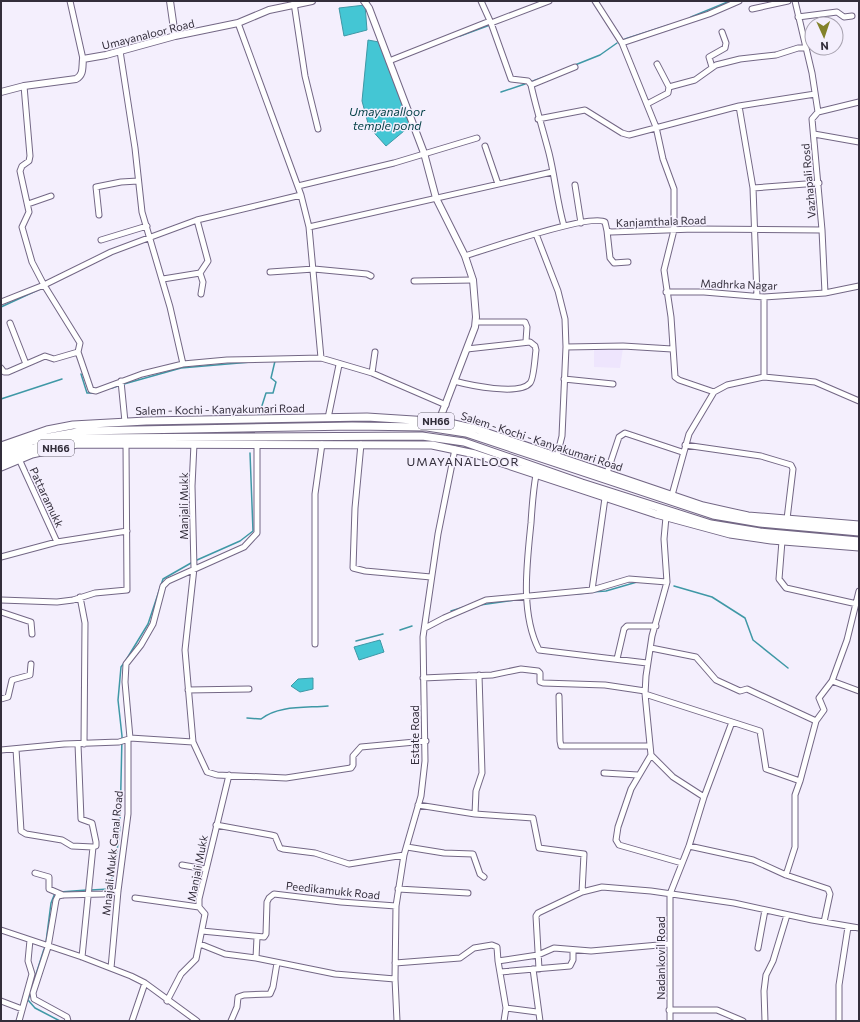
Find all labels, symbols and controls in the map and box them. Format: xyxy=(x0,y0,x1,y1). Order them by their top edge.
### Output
street label: Umayanaloor Road xyxy=(100,16,196,52)
north arrow xyxy=(804,16,844,56)
text: N xyxy=(820,40,829,53)
water label: Umayanalloor temple pond xyxy=(349,104,426,132)
street label: Vazhapali Rosd xyxy=(798,143,818,219)
street label: Kanjamthala Road xyxy=(616,213,706,229)
street label: Madhrka Nagar xyxy=(700,276,778,292)
street label: Salem - Kochi - Kanyakumari Road xyxy=(135,401,305,417)
street label: Salem - Kochi - Kanyakumari Road xyxy=(459,409,625,473)
road number: NH66 xyxy=(418,413,454,429)
road number: NH66 xyxy=(38,440,74,456)
district label: UMAYANALLOOR xyxy=(407,454,519,468)
street label: Pattaramukk xyxy=(27,465,67,529)
street label: Manjali Mukk xyxy=(177,472,190,540)
street label: Estate Road xyxy=(408,705,421,765)
street label: Mnajali Mukk Canal Road xyxy=(99,790,125,916)
street label: Manjali Mukk xyxy=(184,834,210,902)
street label: Peedikamukk Road xyxy=(285,879,381,901)
street label: Nadankovil Road xyxy=(654,916,667,1000)

